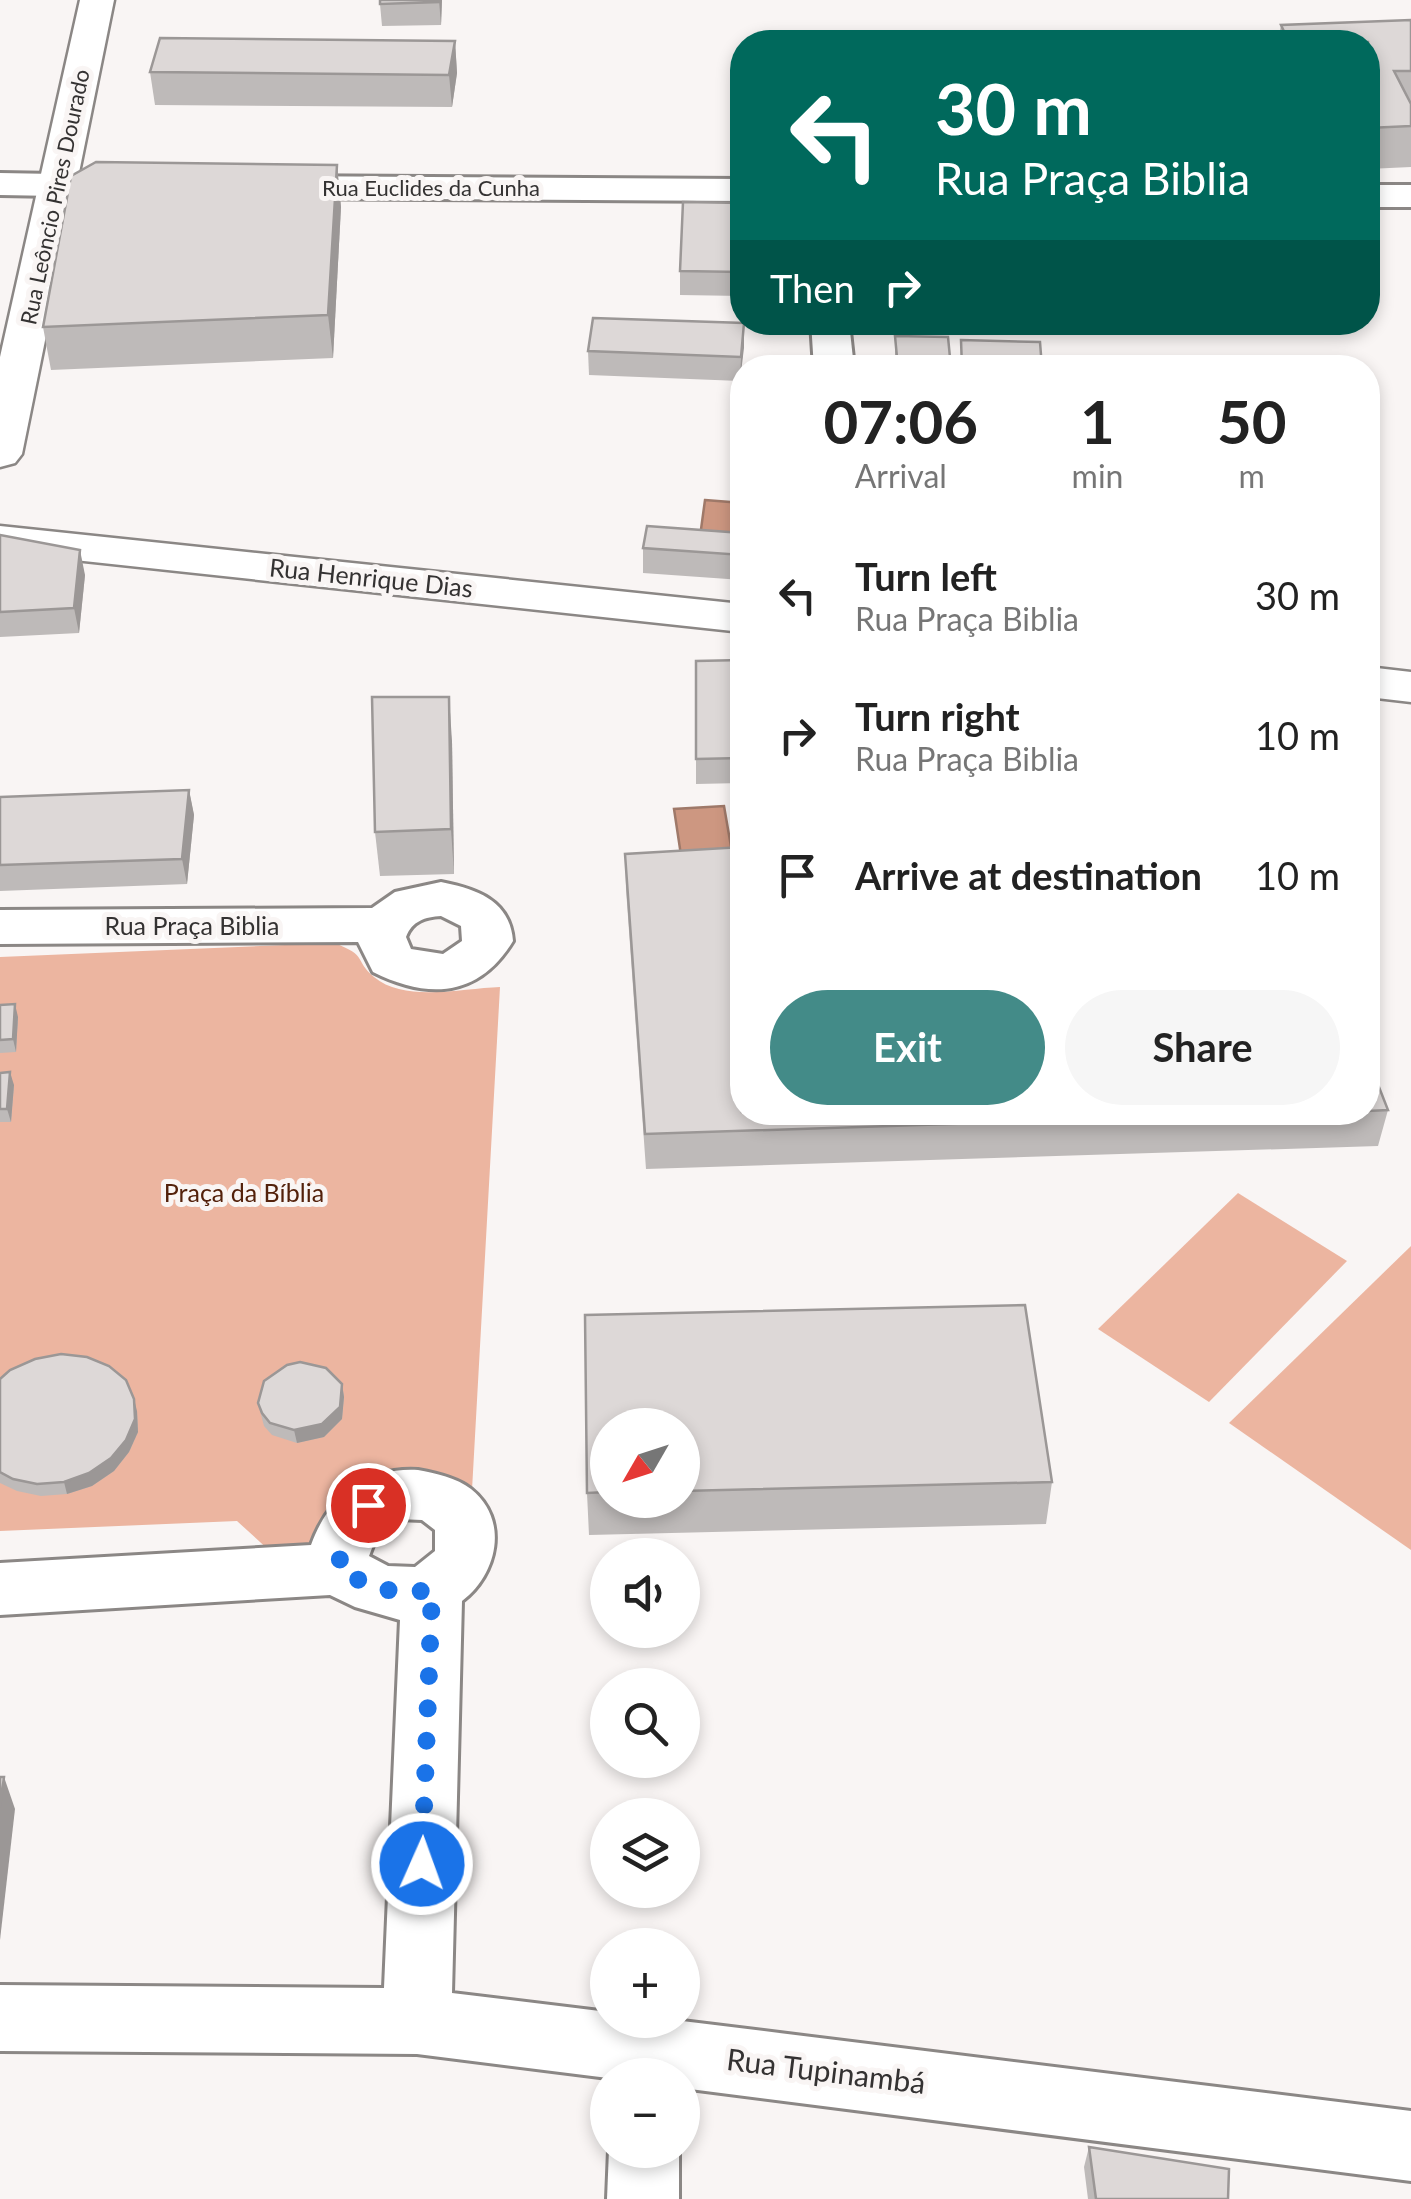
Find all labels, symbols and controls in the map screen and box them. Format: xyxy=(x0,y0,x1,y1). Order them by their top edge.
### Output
text: 30 m xyxy=(935,66,1092,150)
street label: Rua Leôncio Pires Dourado xyxy=(14,67,95,327)
icon: left xyxy=(770,70,900,200)
text: Rua Praça Biblia xyxy=(935,151,1250,205)
street label: Rua Euclides da Cunha xyxy=(322,174,540,201)
icon: right xyxy=(875,260,930,315)
text: Then xyxy=(770,265,855,311)
text: 07:06 xyxy=(823,385,978,457)
text: 1 xyxy=(1080,385,1115,457)
text: 50 xyxy=(1217,385,1287,457)
text: Arrival xyxy=(855,456,947,495)
text: min xyxy=(1072,456,1123,495)
text: m xyxy=(1239,456,1265,495)
street label: Rua Henrique Dias xyxy=(268,551,474,603)
text: Turn left xyxy=(855,553,997,599)
icon: left xyxy=(770,568,825,623)
text: 30 m xyxy=(1255,572,1340,618)
text: Rua Praça Biblia xyxy=(855,599,1079,638)
text: Turn right xyxy=(855,693,1020,739)
icon: right xyxy=(770,708,825,763)
text: 10 m xyxy=(1255,712,1340,758)
text: Rua Praça Biblia xyxy=(855,739,1079,778)
icon: arrive xyxy=(770,848,825,903)
text: Arrive at destination xyxy=(855,852,1202,898)
text: 10 m xyxy=(1255,852,1340,898)
street label: Rua Praça Biblia xyxy=(104,910,280,940)
button: Exit xyxy=(770,990,1045,1105)
button: Share xyxy=(1065,990,1340,1105)
park label: Praça da Bíblia xyxy=(164,1177,324,1207)
north arrow xyxy=(590,1408,700,1518)
map controls xyxy=(590,1408,700,2168)
pin xyxy=(326,1463,411,1548)
icon: arrive xyxy=(341,1478,396,1533)
button: sound xyxy=(590,1538,700,1648)
button: search xyxy=(590,1668,700,1778)
button: layers xyxy=(590,1798,700,1908)
position arrow xyxy=(370,1812,474,1916)
button: + xyxy=(590,1928,700,2038)
street label: Rua Tupinambá xyxy=(725,2040,928,2100)
button: − xyxy=(590,2058,700,2168)

